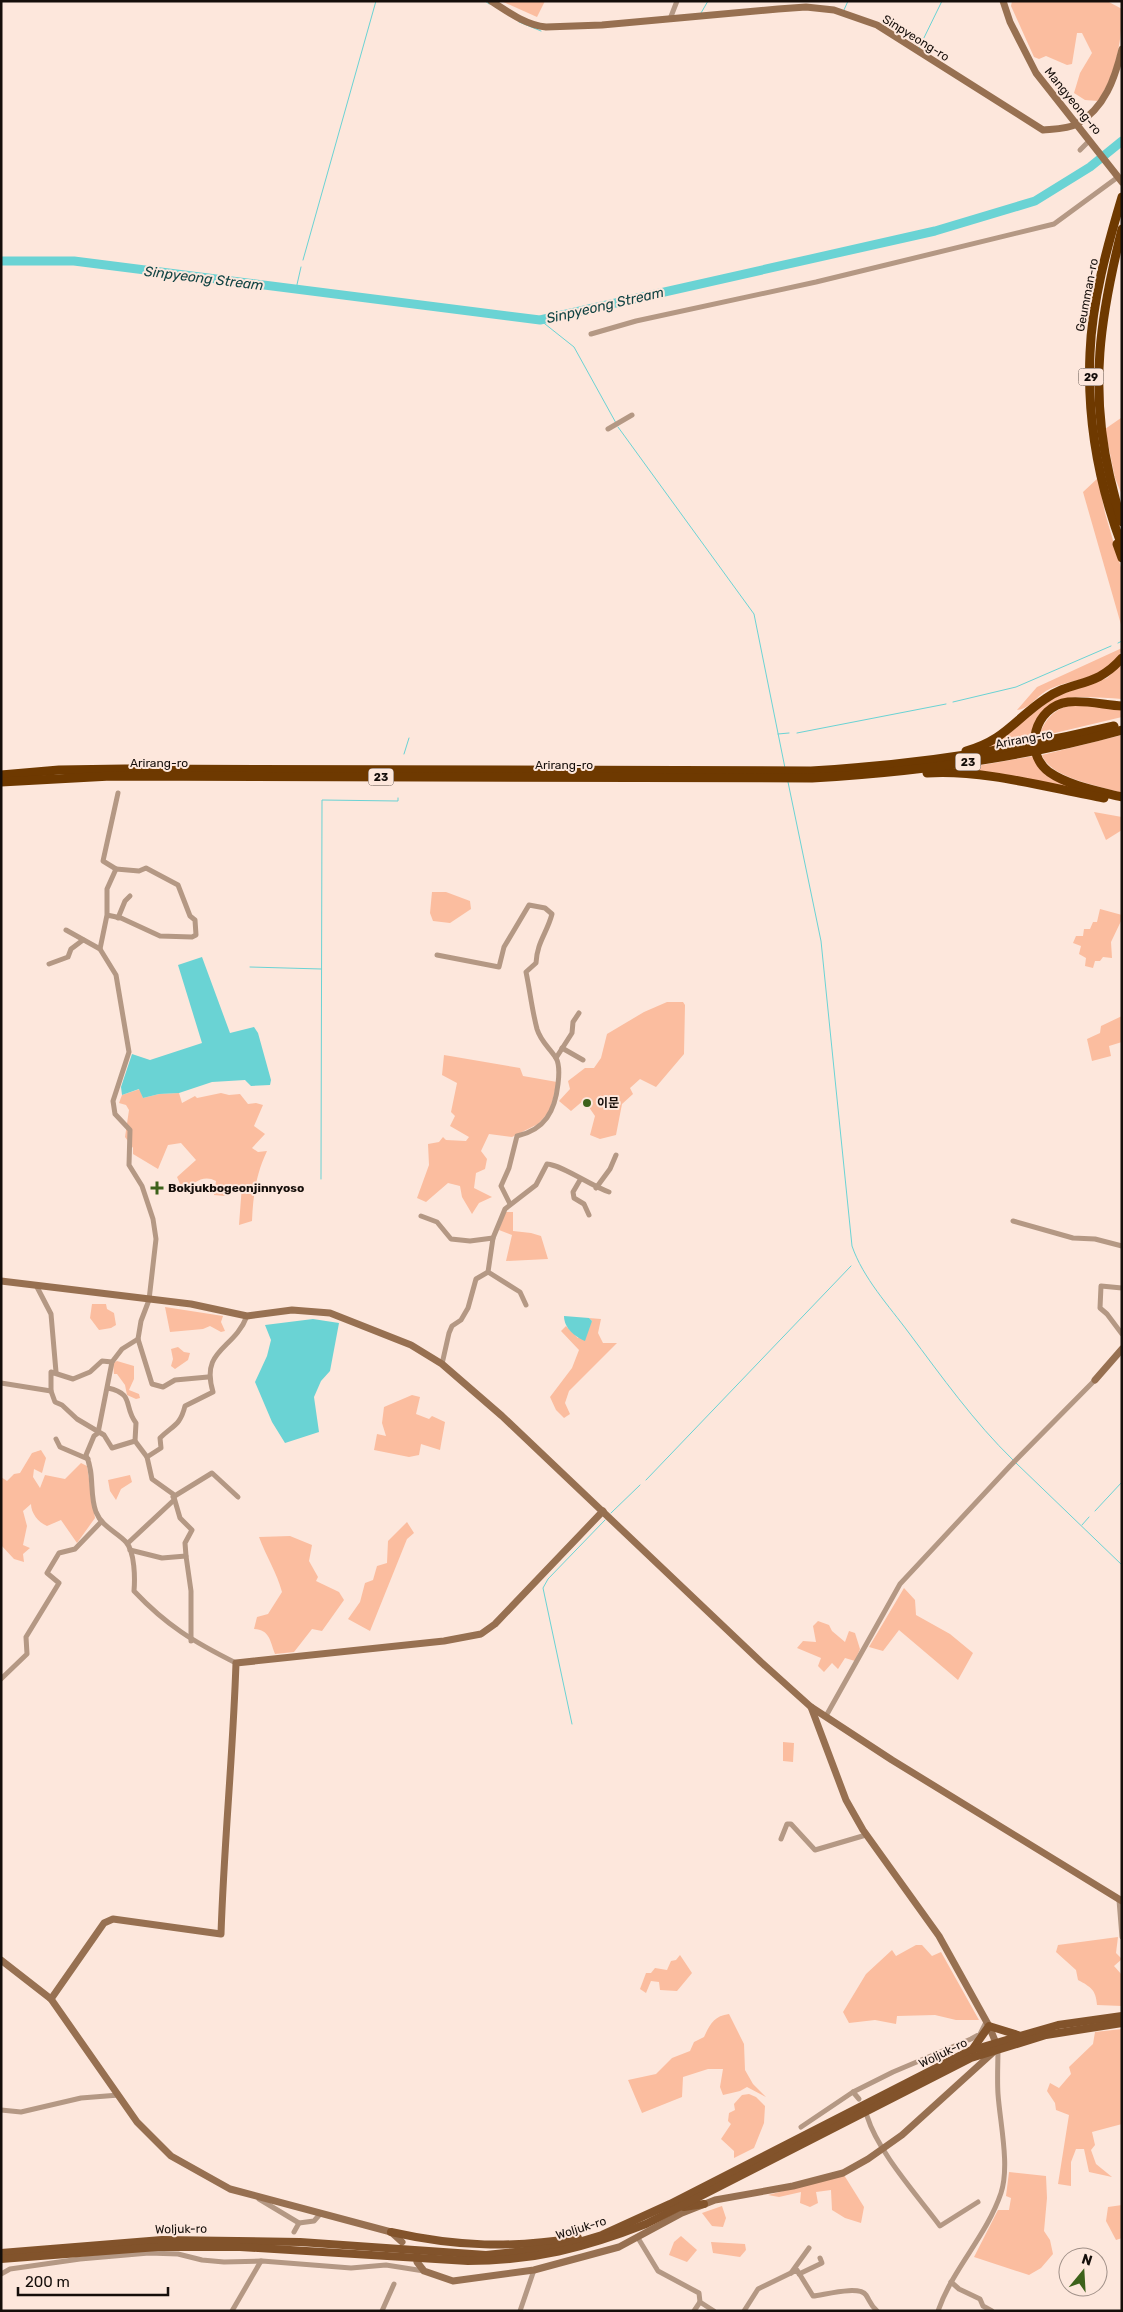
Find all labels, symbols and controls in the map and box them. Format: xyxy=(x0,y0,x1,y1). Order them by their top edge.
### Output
street label: Sinpyeong-ro xyxy=(880,12,952,64)
street label: Mangyeong-ro xyxy=(1042,65,1104,137)
street label: Geumman-ro xyxy=(1073,257,1101,333)
water label: Sinpyeong Stream xyxy=(143,263,265,294)
water label: Sinpyeong Stream xyxy=(545,284,665,327)
road number: 29 xyxy=(1078,368,1104,386)
street label: Arirang-ro xyxy=(994,727,1054,751)
road number: 23 xyxy=(956,754,980,770)
street label: Arirang-ro xyxy=(130,756,188,770)
street label: Arirang-ro xyxy=(535,758,593,772)
road number: 23 xyxy=(368,769,394,786)
place label: 이문 xyxy=(597,1096,619,1110)
marker: 이문 xyxy=(581,1097,593,1109)
marker: Bokjukbogeonjinnyoso xyxy=(150,1181,164,1195)
place label: Bokjukbogeonjinnyoso xyxy=(168,1181,304,1195)
street label: Woljuk-ro xyxy=(916,2035,970,2071)
street label: Woljuk-ro xyxy=(554,2214,608,2242)
street label: Woljuk-ro xyxy=(155,2222,207,2236)
north arrow xyxy=(1058,2247,1108,2297)
text: N xyxy=(1079,2250,1094,2270)
scale bar xyxy=(18,2264,168,2296)
text: 200 m xyxy=(25,2273,70,2291)

